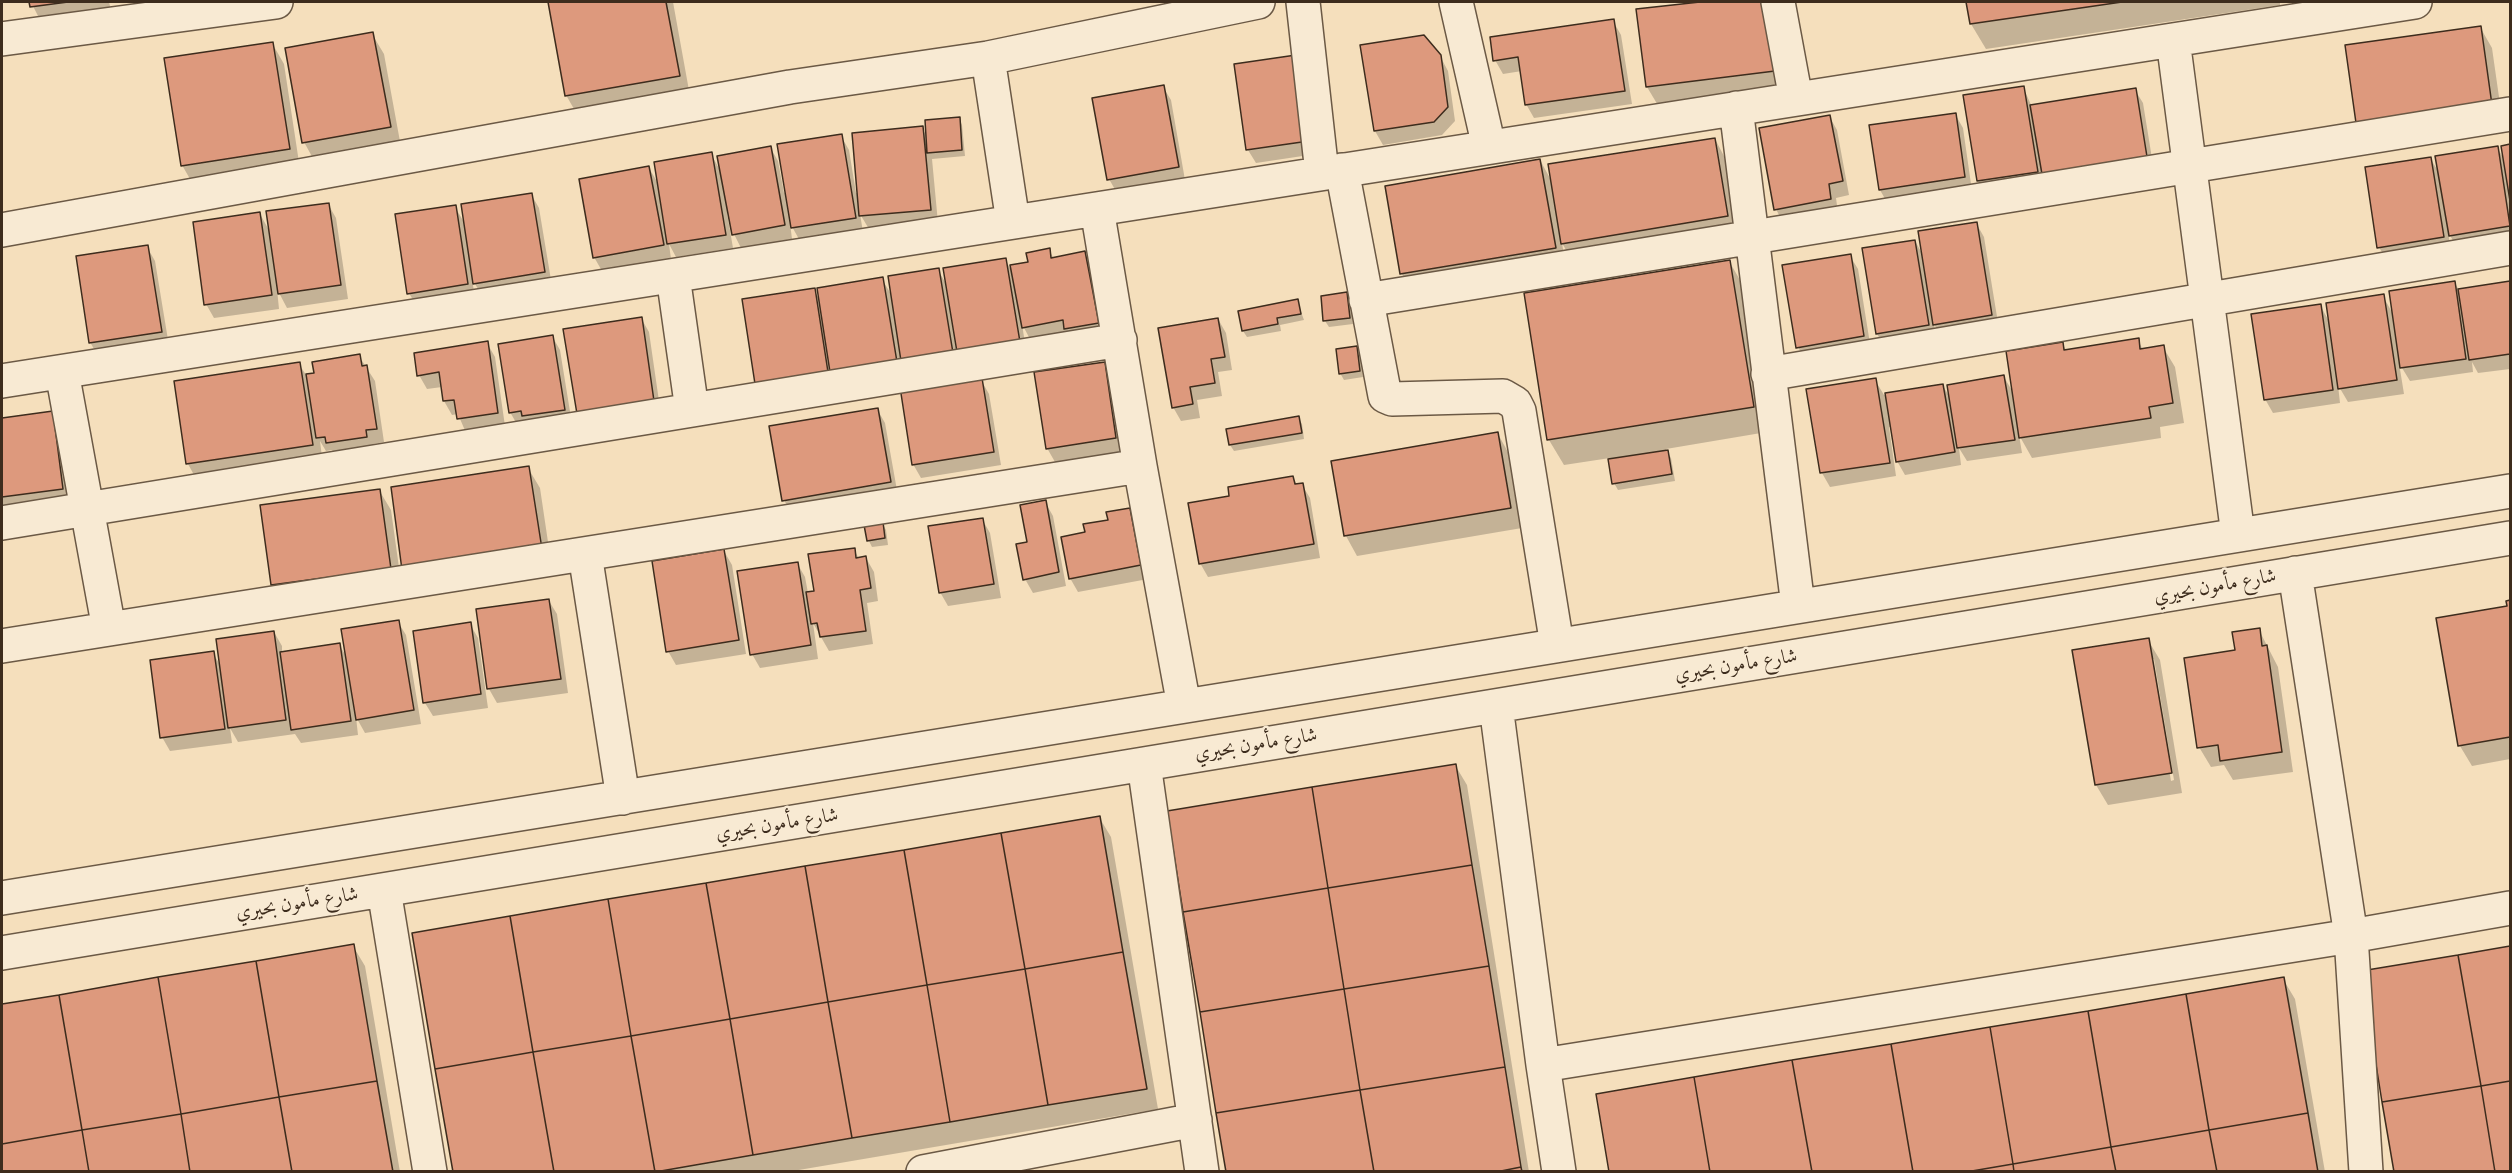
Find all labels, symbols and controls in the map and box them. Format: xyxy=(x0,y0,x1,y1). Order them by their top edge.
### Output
street label: شارع مأمون بحيري xyxy=(2152,564,2278,610)
street label: شارع مأمون بحيري xyxy=(1673,644,1799,688)
street label: شارع مأمون بحيري xyxy=(1193,723,1319,767)
street label: شارع مأمون بحيري xyxy=(714,803,840,847)
street label: شارع مأمون بحيري xyxy=(234,882,360,926)

